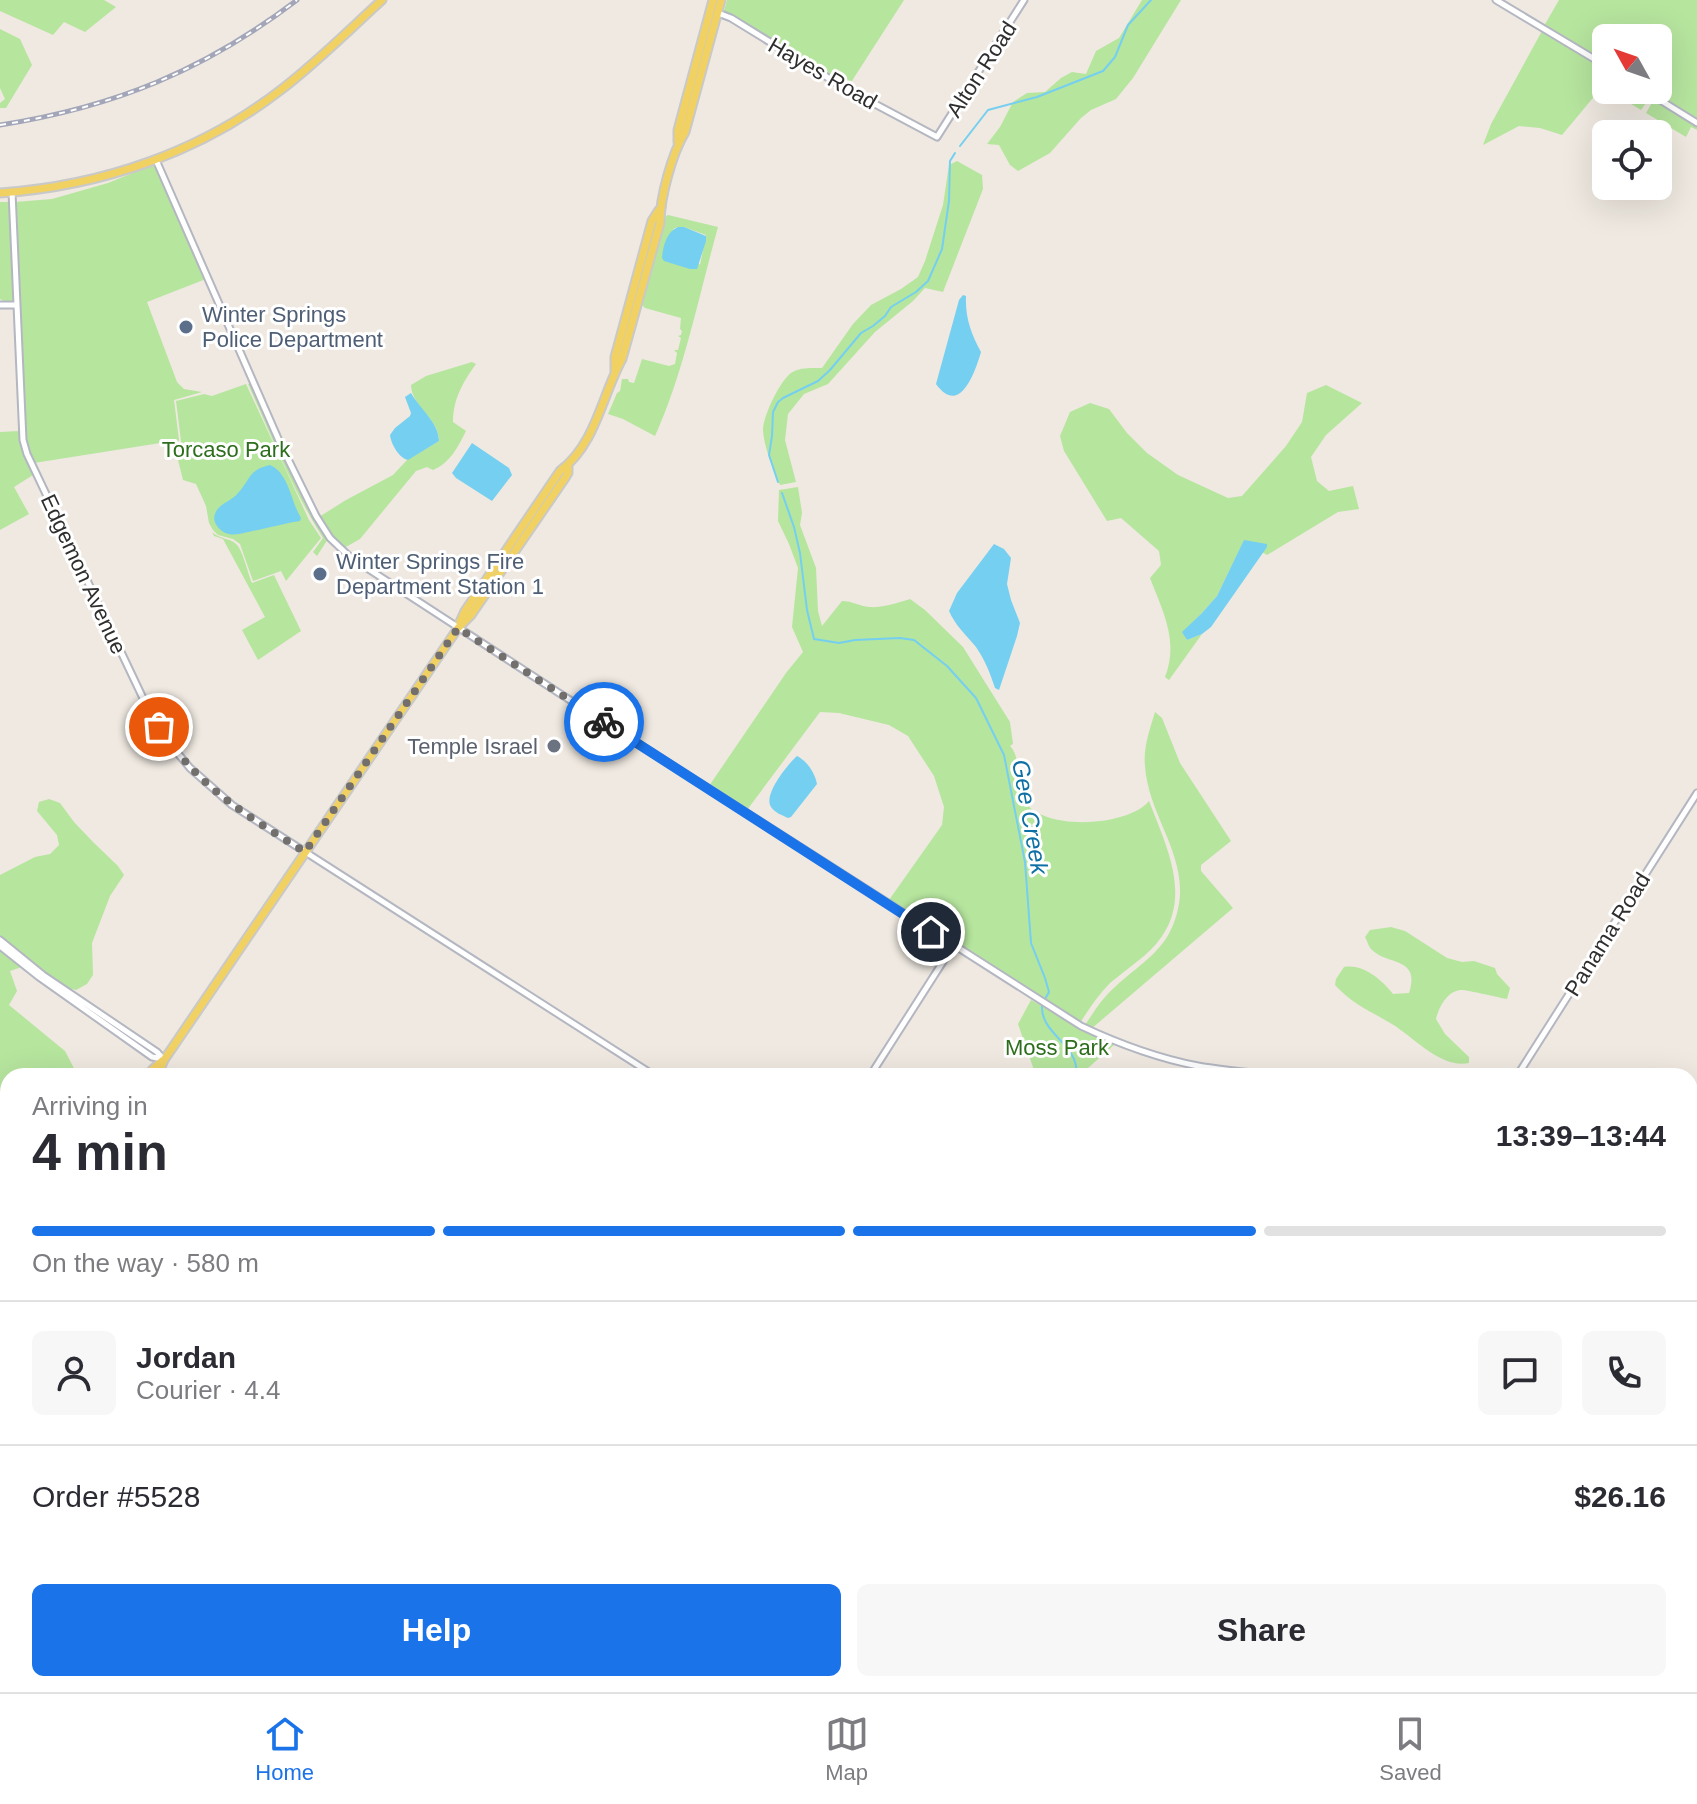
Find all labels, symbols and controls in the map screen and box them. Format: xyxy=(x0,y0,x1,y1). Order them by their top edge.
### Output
street label: Alton Road xyxy=(941,17,1022,122)
north arrow xyxy=(1592,24,1672,104)
map controls xyxy=(1592,24,1672,200)
street label: Hayes Road xyxy=(764,32,881,115)
button: locate xyxy=(1592,120,1672,200)
place label: Winter Springs Police Department xyxy=(202,302,383,352)
marker: Winter Springs Police Department xyxy=(177,318,195,336)
park label: Torcaso Park xyxy=(162,437,291,462)
street label: Edgemon Avenue xyxy=(36,490,131,658)
place label: Winter Springs Fire Department Station 1 xyxy=(336,549,544,599)
marker: Winter Springs Fire Department Station 1 xyxy=(311,565,329,583)
courier xyxy=(564,682,644,762)
pin xyxy=(125,693,193,761)
icon: bike xyxy=(582,700,626,744)
icon: bag xyxy=(137,705,181,749)
place label: Temple Israel xyxy=(407,734,538,759)
marker: Temple Israel xyxy=(545,737,563,755)
water label: Gee Creek xyxy=(1007,757,1054,878)
street label: Panama Road xyxy=(1560,868,1655,1001)
pin xyxy=(897,898,965,966)
icon: home xyxy=(909,910,953,954)
park label: Moss Park xyxy=(1005,1035,1110,1060)
text: Arriving in xyxy=(32,1091,148,1121)
text: 13:39–13:44 xyxy=(1496,1119,1666,1152)
text: 4 min xyxy=(32,1123,168,1181)
text: On the way · 580 m xyxy=(32,1248,259,1278)
button: person xyxy=(32,1331,116,1415)
button: chat xyxy=(1478,1331,1562,1415)
button: phone xyxy=(1582,1331,1666,1415)
text: Jordan xyxy=(136,1341,236,1374)
text: Courier · 4.4 xyxy=(136,1375,281,1405)
text: Order #5528 xyxy=(32,1480,200,1513)
text: $26.16 xyxy=(1574,1480,1666,1513)
button: Help xyxy=(32,1584,841,1676)
button: Share xyxy=(857,1584,1666,1676)
tab: Home xyxy=(255,1712,314,1786)
tab: Map xyxy=(825,1712,869,1786)
tab: Saved xyxy=(1379,1712,1442,1786)

